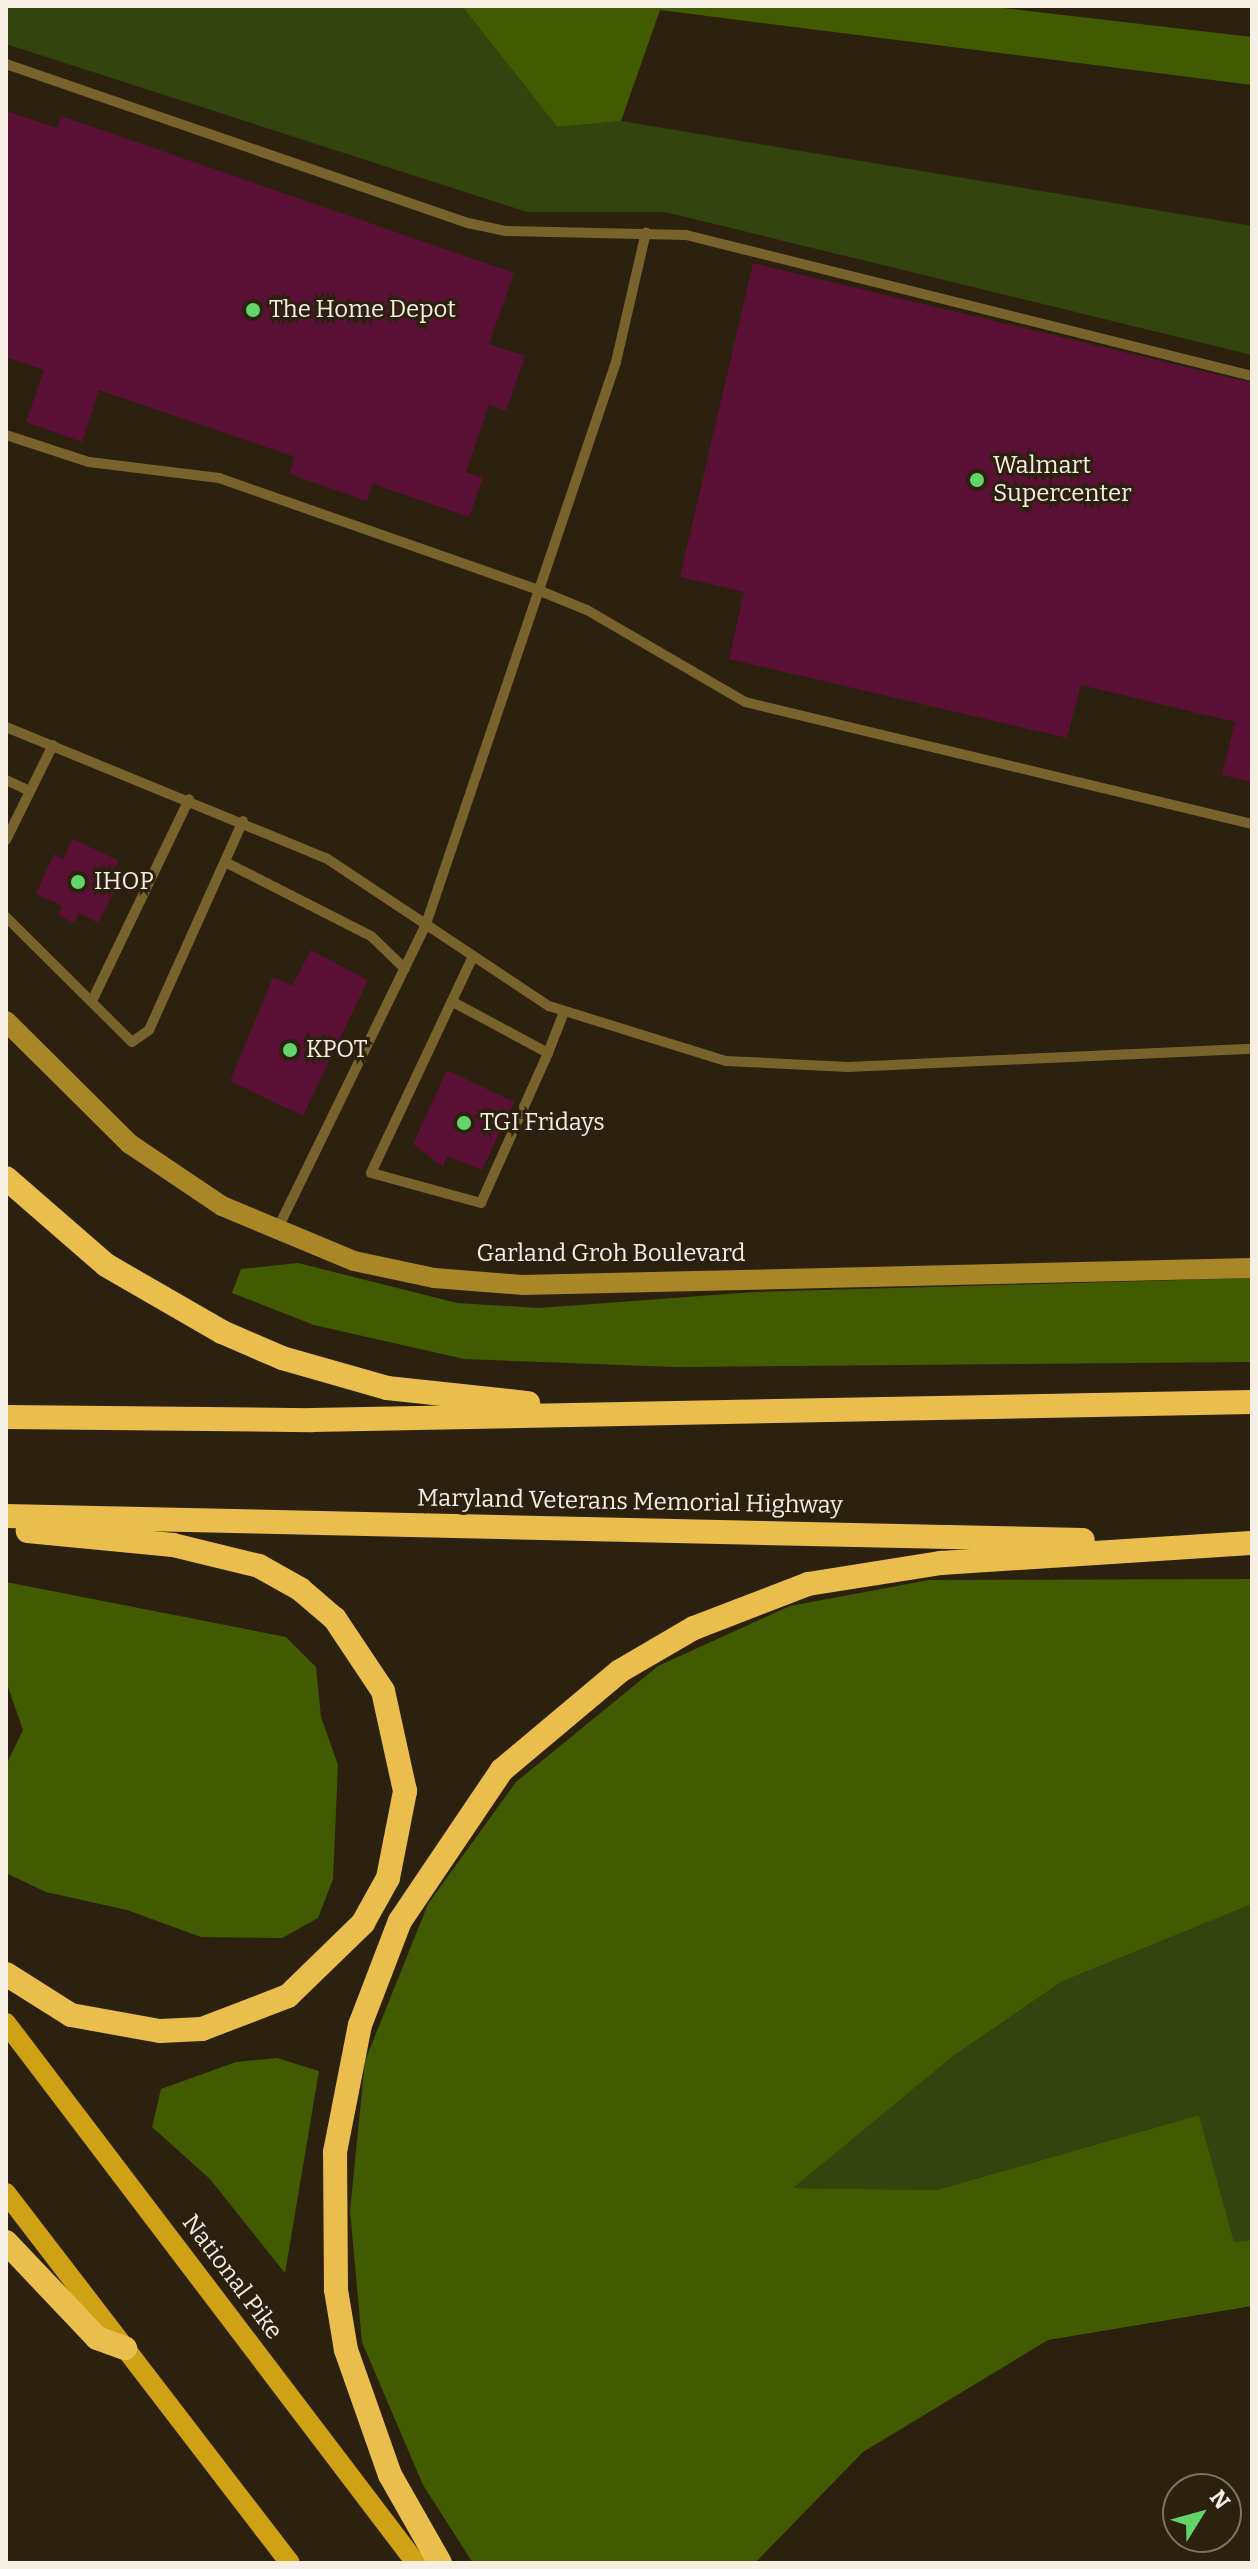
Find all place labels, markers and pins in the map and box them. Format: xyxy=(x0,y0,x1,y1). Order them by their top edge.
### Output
place label: The Home Depot xyxy=(269,296,456,324)
marker: The Home Depot xyxy=(244,301,262,319)
place label: Walmart Supercenter xyxy=(993,452,1132,508)
marker: Walmart Supercenter xyxy=(968,471,986,489)
place label: IHOP xyxy=(94,868,154,896)
marker: IHOP xyxy=(69,873,87,891)
place label: KPOT xyxy=(306,1036,367,1064)
marker: KPOT xyxy=(281,1041,299,1059)
place label: TGI Fridays xyxy=(480,1109,605,1137)
marker: TGI Fridays xyxy=(455,1114,473,1132)

